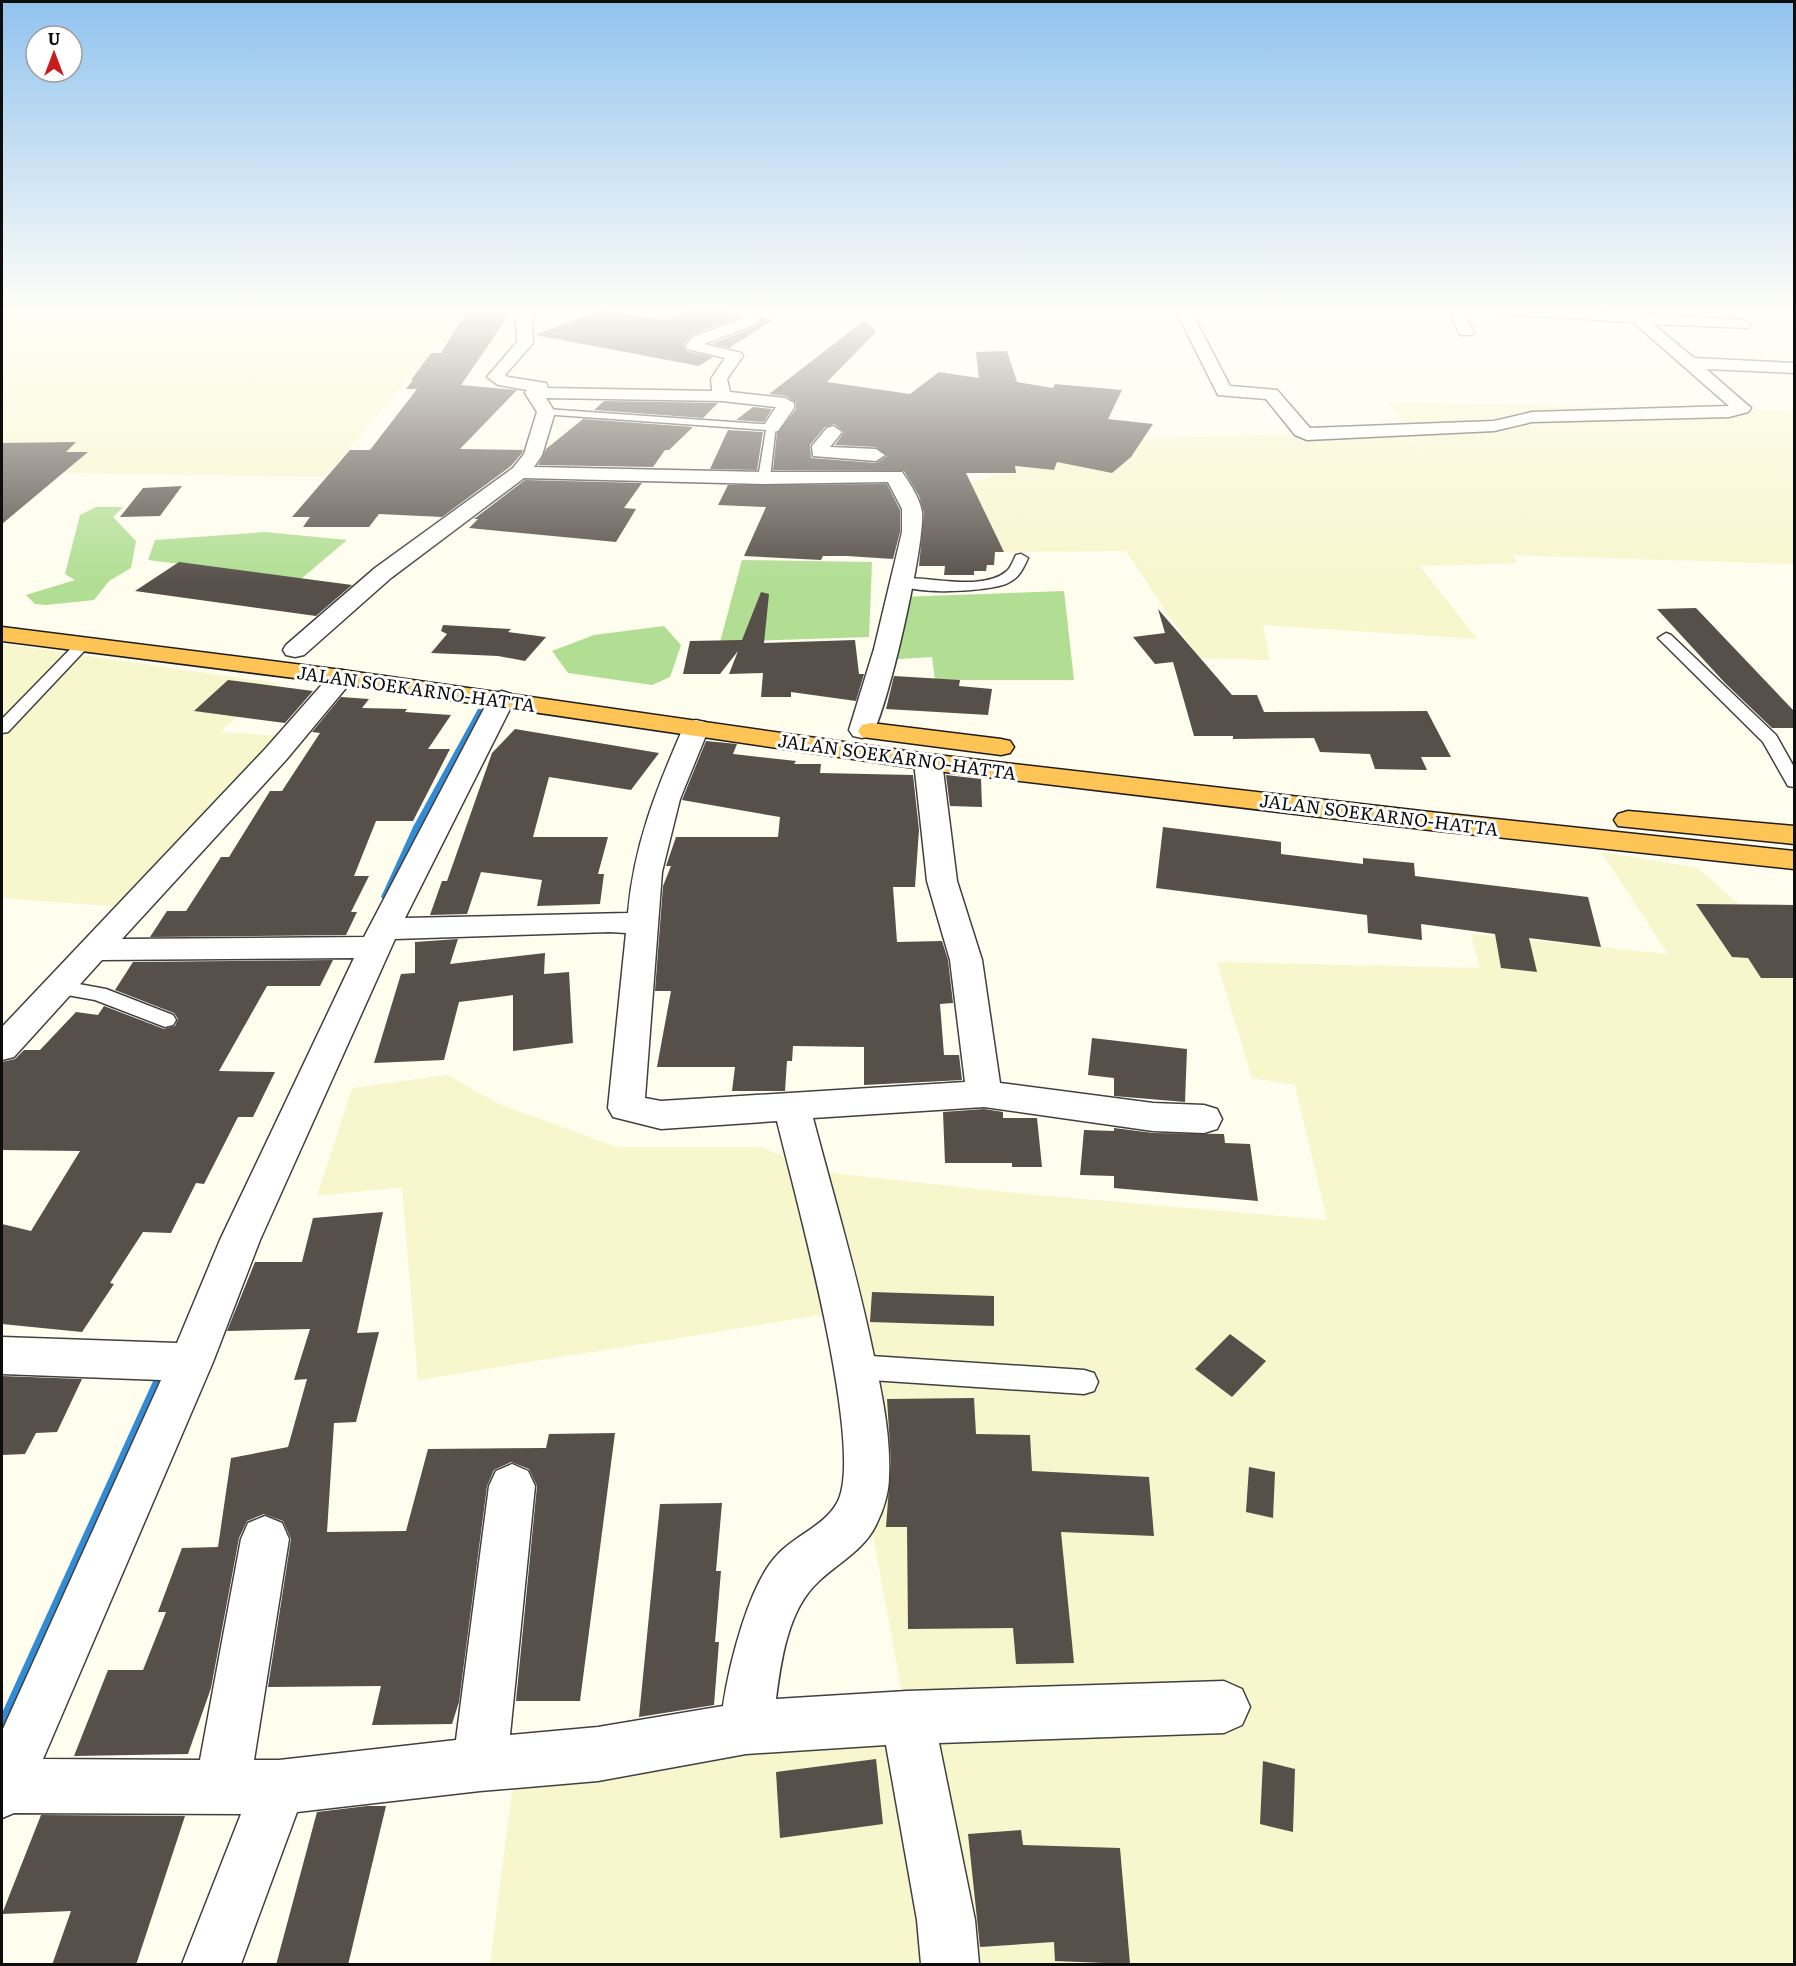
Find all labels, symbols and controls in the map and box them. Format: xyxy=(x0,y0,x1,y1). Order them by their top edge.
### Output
north arrow xyxy=(24,24,84,84)
text: U xyxy=(48,26,61,50)
street label: JALAN SOEKARNO-HATTA xyxy=(295,658,537,718)
street label: JALAN SOEKARNO-HATTA xyxy=(776,726,1018,786)
street label: JALAN SOEKARNO-HATTA xyxy=(1258,786,1500,842)

